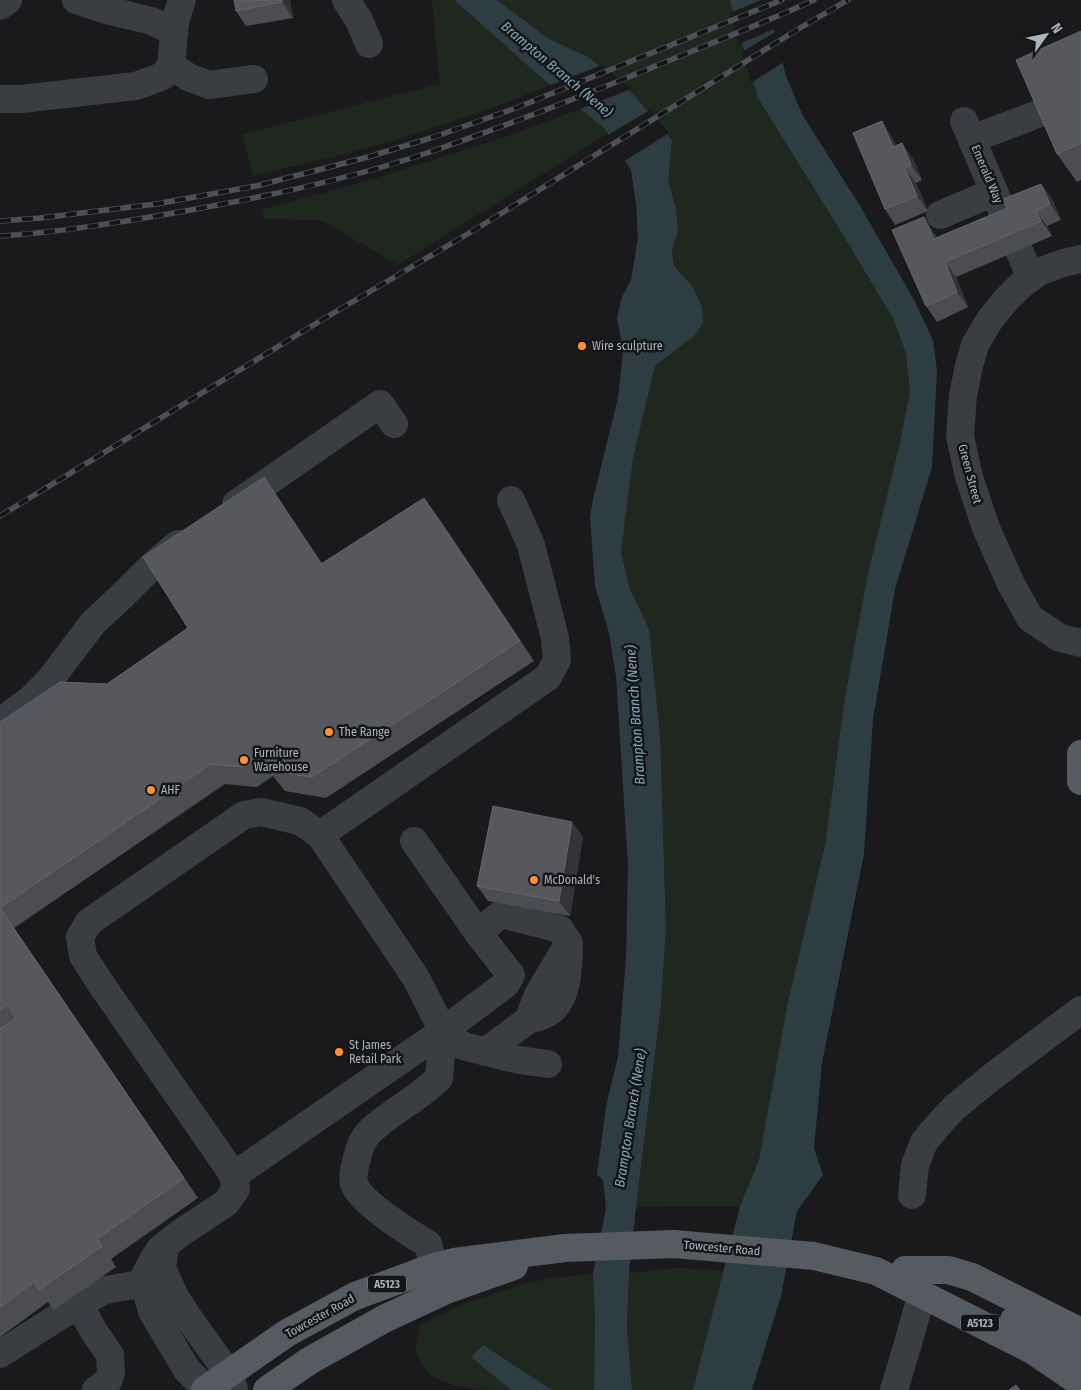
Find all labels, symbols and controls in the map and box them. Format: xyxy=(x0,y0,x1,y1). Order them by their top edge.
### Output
north arrow xyxy=(1021,10,1071,60)
water label: Brampton Branch (Nene) xyxy=(498,18,616,121)
text: N xyxy=(1047,20,1066,36)
street label: Emerald Way xyxy=(968,143,1006,206)
place label: Wire sculpture xyxy=(592,339,663,353)
marker: Wire sculpture xyxy=(576,340,588,352)
street label: Green Street xyxy=(955,443,985,505)
water label: Brampton Branch (Nene) xyxy=(622,645,649,785)
place label: The Range xyxy=(339,725,390,739)
marker: The Range xyxy=(323,726,335,738)
place label: Furniture Warehouse xyxy=(254,746,308,774)
marker: Furniture Warehouse xyxy=(238,754,250,766)
place label: AHF xyxy=(161,783,181,797)
marker: AHF xyxy=(145,784,157,796)
place label: McDonald's xyxy=(544,873,600,887)
marker: McDonald's xyxy=(528,874,540,886)
place label: St James Retail Park xyxy=(349,1038,402,1066)
marker: St James Retail Park xyxy=(333,1046,345,1058)
water label: Brampton Branch (Nene) xyxy=(611,1048,650,1189)
street label: Towcester Road xyxy=(683,1238,761,1258)
road number: A5123 xyxy=(368,1276,406,1292)
street label: Towcester Road xyxy=(283,1291,357,1341)
road number: A5123 xyxy=(961,1315,999,1332)

